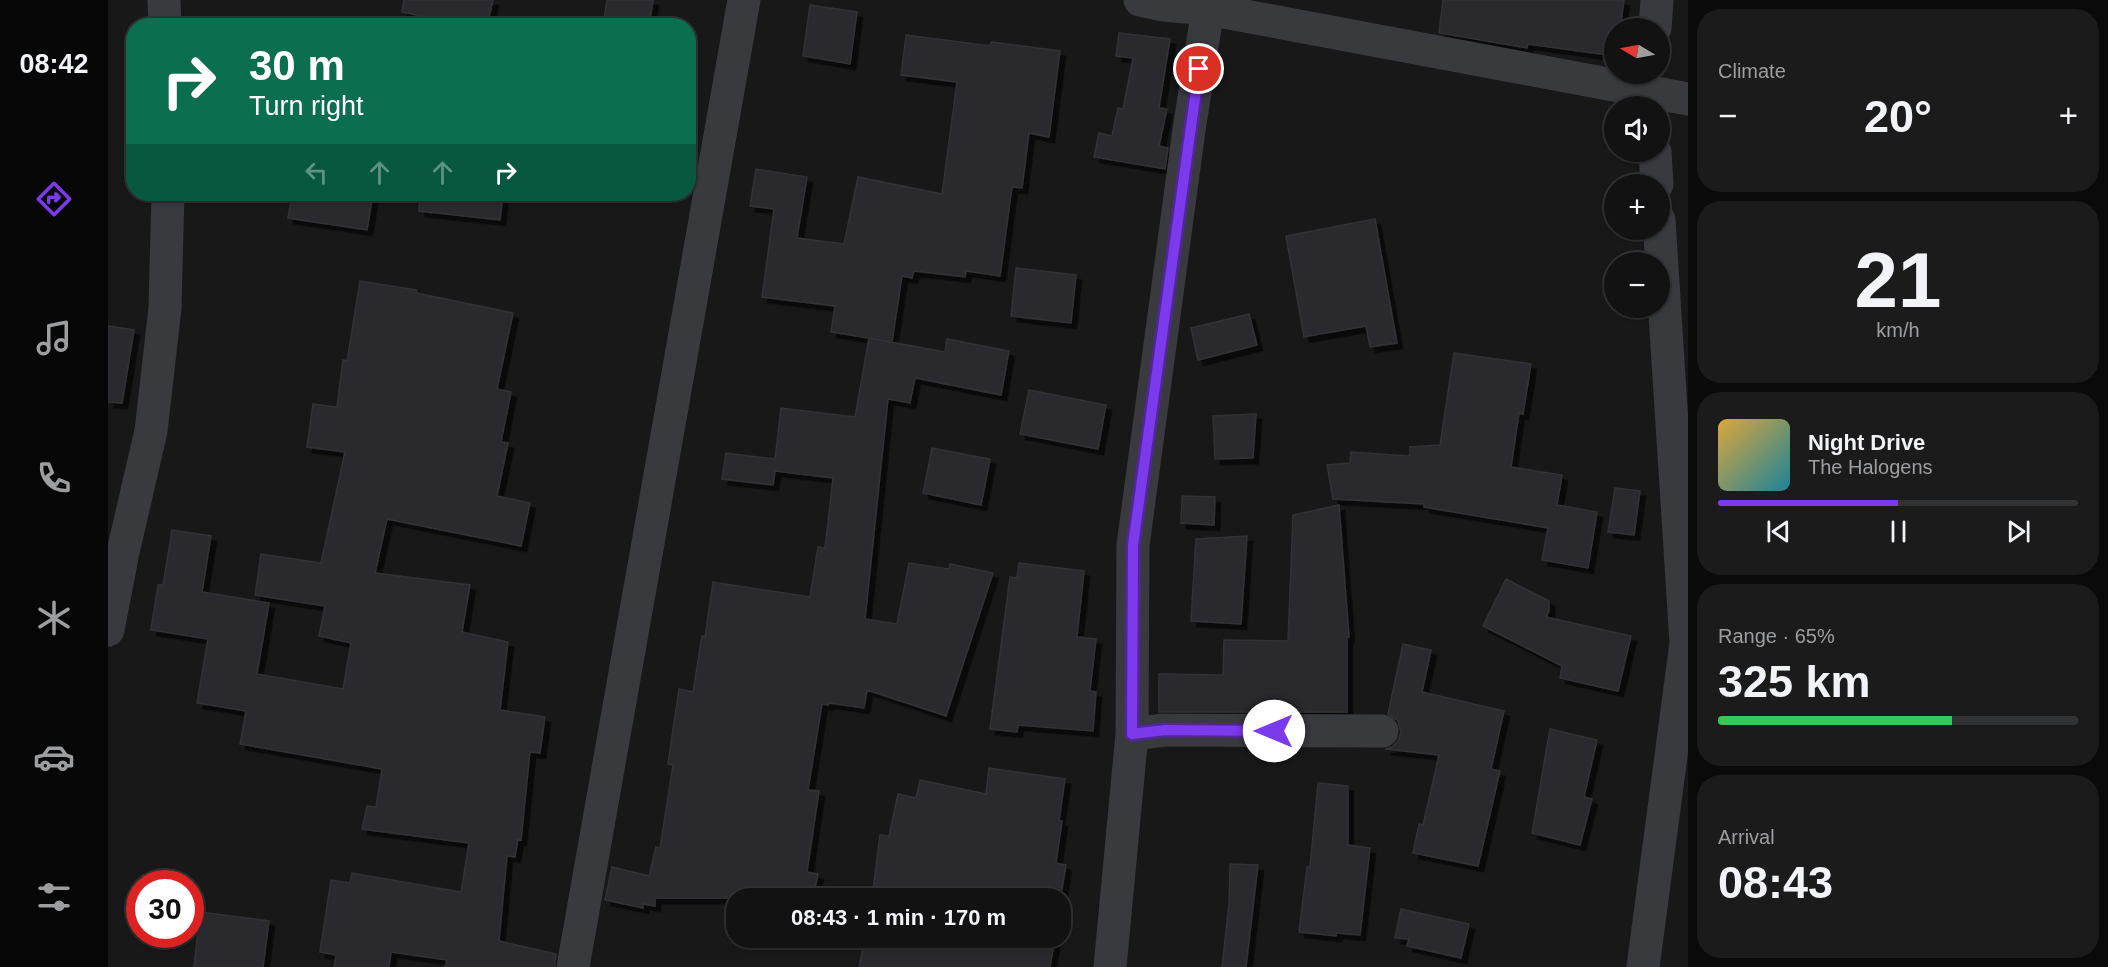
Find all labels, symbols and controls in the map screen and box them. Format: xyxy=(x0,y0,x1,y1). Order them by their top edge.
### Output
north arrow xyxy=(1604,18,1670,84)
map controls xyxy=(1604,18,1670,318)
icon: right xyxy=(150,42,228,120)
text: 30 m xyxy=(249,42,345,89)
pin xyxy=(1173,43,1224,94)
text: 08:42 xyxy=(19,49,89,79)
icon: arrive xyxy=(1182,52,1215,85)
text: Climate xyxy=(1718,60,1786,82)
text: Turn right xyxy=(249,91,364,121)
text: 20° xyxy=(1864,91,1932,142)
button: sound xyxy=(1604,96,1670,162)
text: − xyxy=(1718,97,1737,134)
text: + xyxy=(2059,97,2078,134)
icon: left xyxy=(300,156,333,189)
icon: ahead xyxy=(363,156,396,189)
icon: ahead xyxy=(426,156,459,189)
icon: right xyxy=(489,156,522,189)
button: + xyxy=(1604,174,1670,240)
icon: directions xyxy=(33,178,75,220)
text: 21 xyxy=(1855,236,1941,324)
button: − xyxy=(1604,252,1670,318)
icon: music xyxy=(33,317,75,359)
text: km/h xyxy=(1876,319,1920,341)
text: Night Drive xyxy=(1808,430,1925,455)
text: The Halogens xyxy=(1808,456,1933,478)
icon: phone xyxy=(33,457,75,499)
icon: previous xyxy=(1762,515,1795,548)
icon: pause xyxy=(1882,515,1915,548)
icon: next xyxy=(2002,515,2035,548)
icon: climate xyxy=(33,597,75,639)
text: Range · 65% xyxy=(1718,625,1835,647)
text: 325 km xyxy=(1718,656,1871,707)
position arrow xyxy=(1242,699,1306,763)
icon: car xyxy=(33,736,75,778)
text: Arrival xyxy=(1718,826,1775,848)
text: 08:43 xyxy=(1718,857,1833,908)
speed limit sign: 30 xyxy=(126,870,204,948)
icon: filters xyxy=(33,876,75,918)
text: 08:43 · 1 min · 170 m xyxy=(791,905,1006,930)

